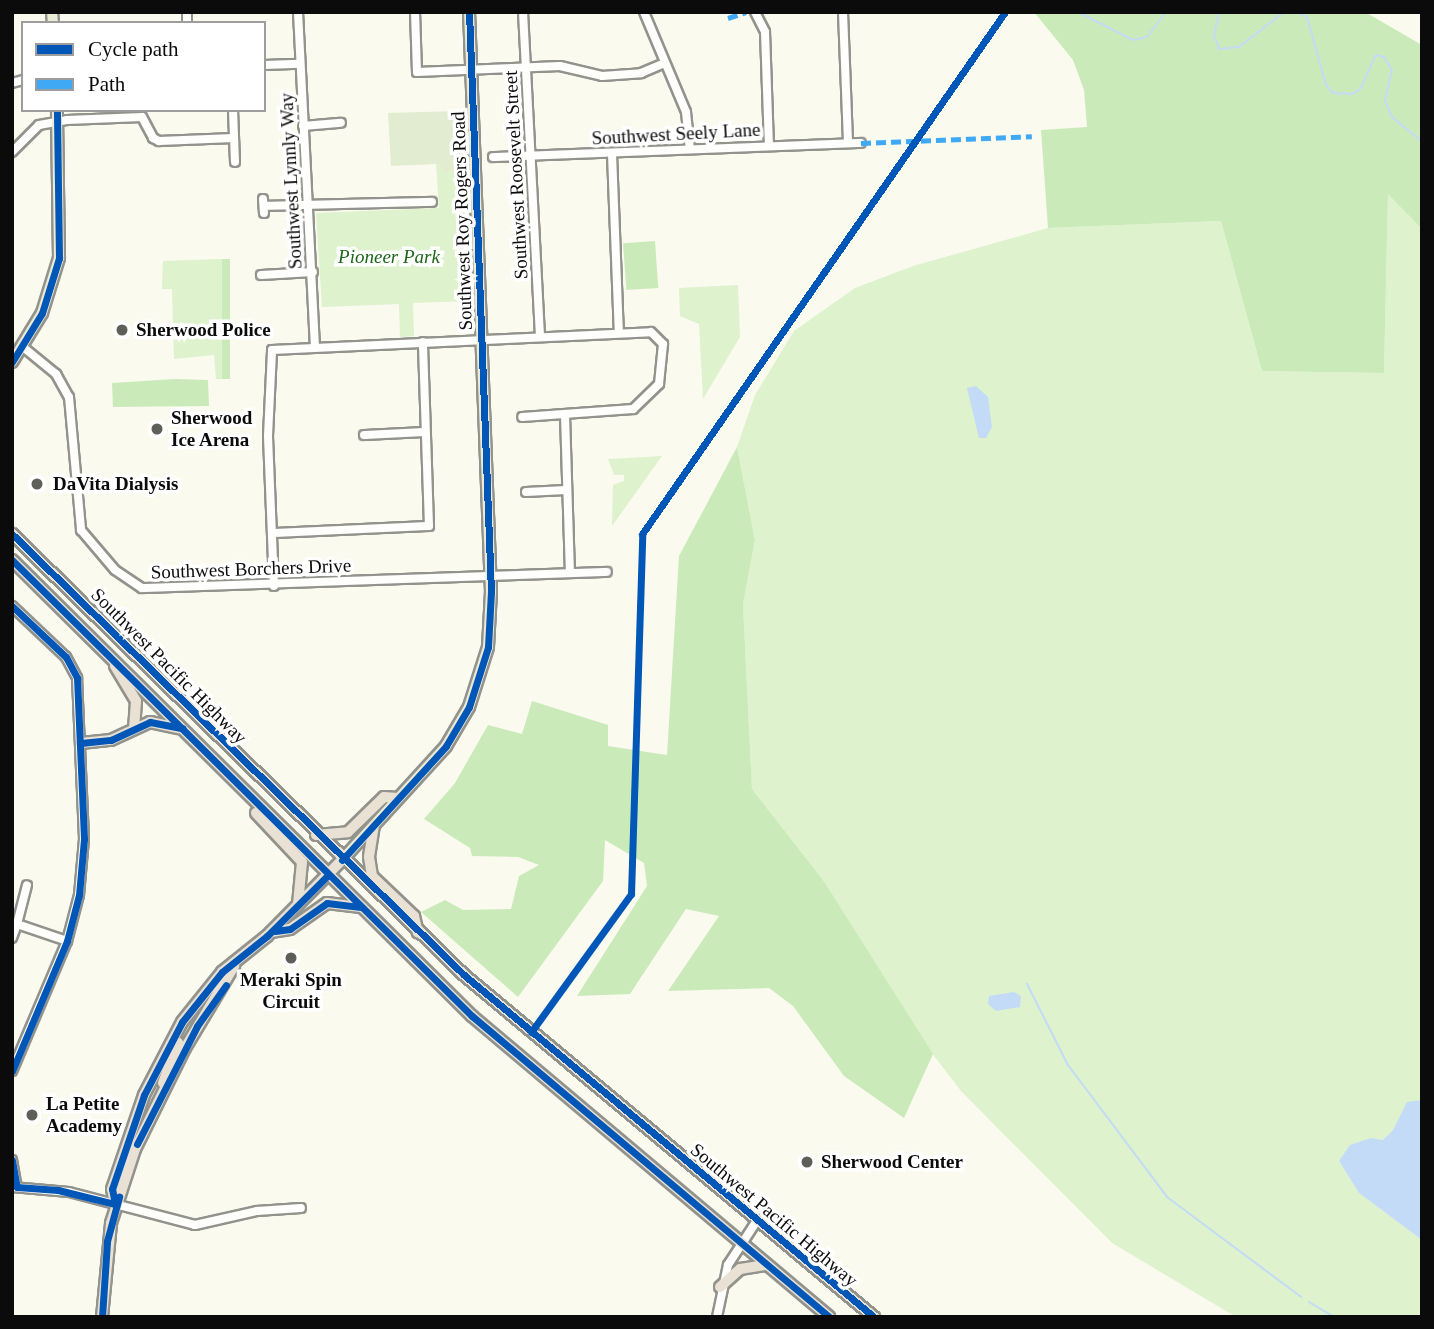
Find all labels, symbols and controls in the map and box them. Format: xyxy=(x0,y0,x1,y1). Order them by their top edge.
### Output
legend xyxy=(21,21,266,112)
text: Cycle path xyxy=(88,37,178,61)
street label: Southwest Roosevelt Street xyxy=(499,70,533,280)
text: Path xyxy=(88,72,125,96)
street label: Southwest Lynnly Way xyxy=(275,92,307,270)
street label: Southwest Roy Rogers Road xyxy=(447,111,477,331)
street label: Southwest Seely Lane xyxy=(591,118,761,150)
park label: Pioneer Park xyxy=(338,246,440,268)
place label: Sherwood Police xyxy=(136,319,271,341)
marker: Sherwood Police xyxy=(114,322,130,338)
place label: Sherwood Ice Arena xyxy=(171,407,252,451)
marker: Sherwood Ice Arena xyxy=(149,421,165,437)
place label: DaVita Dialysis xyxy=(53,473,178,495)
marker: DaVita Dialysis xyxy=(27,474,47,494)
street label: Southwest Borchers Drive xyxy=(150,554,352,584)
street label: Southwest Pacific Highway xyxy=(86,583,252,749)
marker: Meraki Spin Circuit xyxy=(283,950,299,966)
place label: Meraki Spin Circuit xyxy=(240,969,342,1013)
place label: La Petite Academy xyxy=(46,1093,122,1137)
marker: La Petite Academy xyxy=(24,1107,40,1123)
street label: Southwest Pacific Highway xyxy=(686,1138,862,1292)
place label: Sherwood Center xyxy=(821,1151,963,1173)
marker: Sherwood Center xyxy=(799,1154,815,1170)

